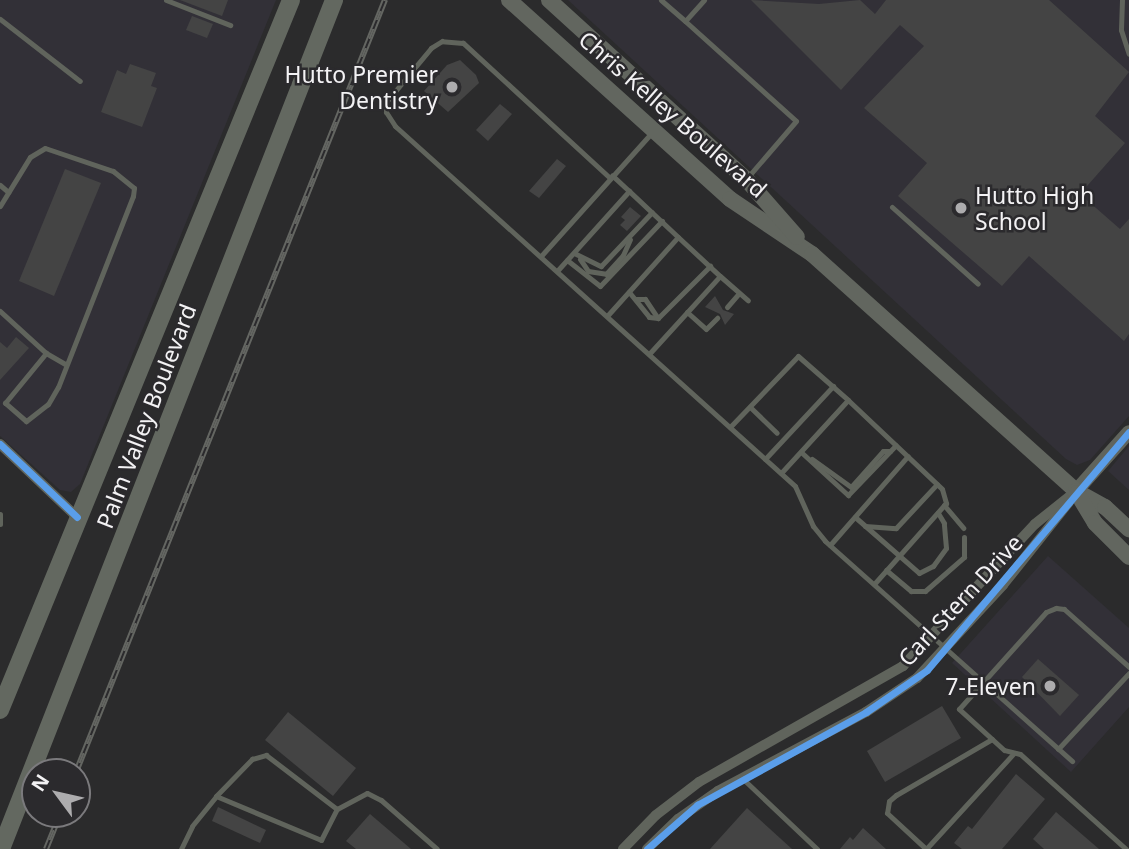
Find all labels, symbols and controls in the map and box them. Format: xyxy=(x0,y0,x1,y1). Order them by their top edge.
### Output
street label: Chris Kelley Boulevard xyxy=(573,25,773,203)
place label: Hutto Premier Dentistry xyxy=(284,60,438,114)
marker: Hutto Premier Dentistry xyxy=(444,79,460,95)
place label: Hutto High School xyxy=(975,181,1094,235)
marker: Hutto High School xyxy=(953,200,969,216)
street label: Palm Valley Boulevard xyxy=(90,300,202,532)
street label: Carl Stern Drive xyxy=(892,529,1028,671)
place label: 7-Eleven xyxy=(945,672,1036,700)
marker: 7-Eleven xyxy=(1042,678,1058,694)
north arrow xyxy=(21,758,91,828)
text: N xyxy=(25,769,55,796)

